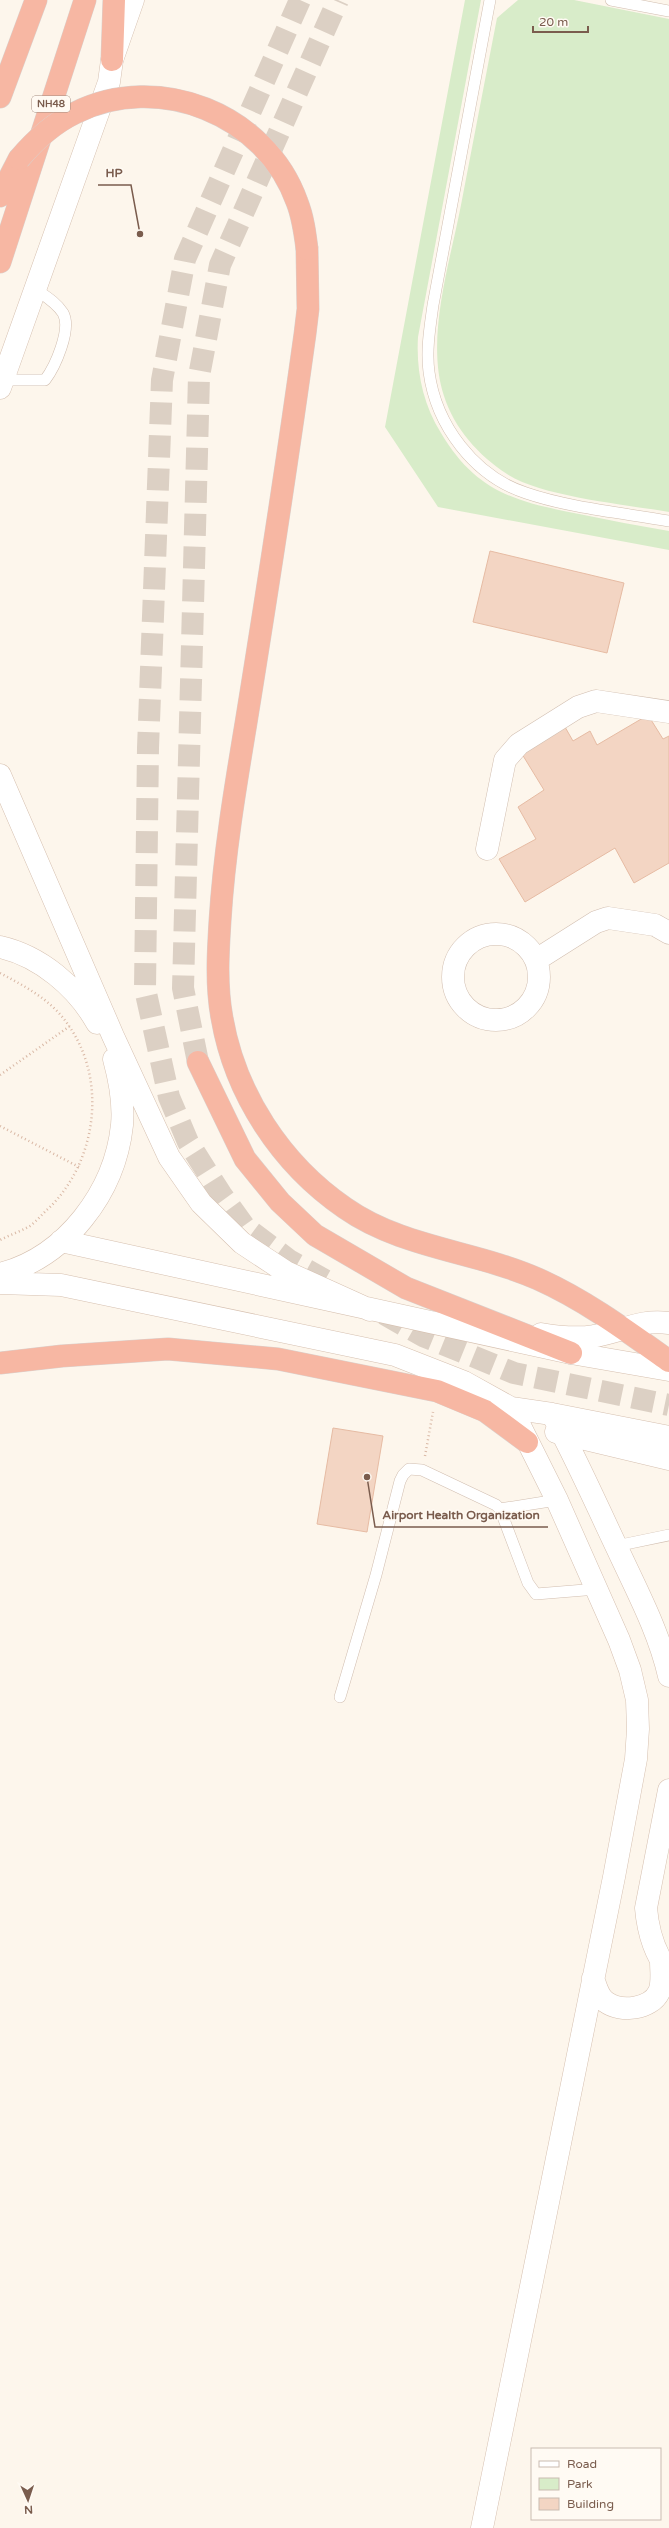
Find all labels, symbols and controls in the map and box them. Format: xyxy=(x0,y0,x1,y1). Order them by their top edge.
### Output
scale bar xyxy=(533,8,588,34)
text: 20 m xyxy=(539,15,568,29)
road number: NH48 xyxy=(32,96,70,112)
callout: HP xyxy=(98,161,131,185)
text: HP xyxy=(105,166,123,180)
callout: Airport Health Organization xyxy=(375,1503,548,1527)
text: Airport Health Organization xyxy=(382,1508,540,1523)
legend xyxy=(531,2448,661,2520)
text: Road xyxy=(567,2457,597,2471)
text: Park xyxy=(567,2477,593,2491)
north arrow xyxy=(8,2480,48,2520)
text: Building xyxy=(567,2497,614,2511)
text: N xyxy=(24,2503,33,2516)

